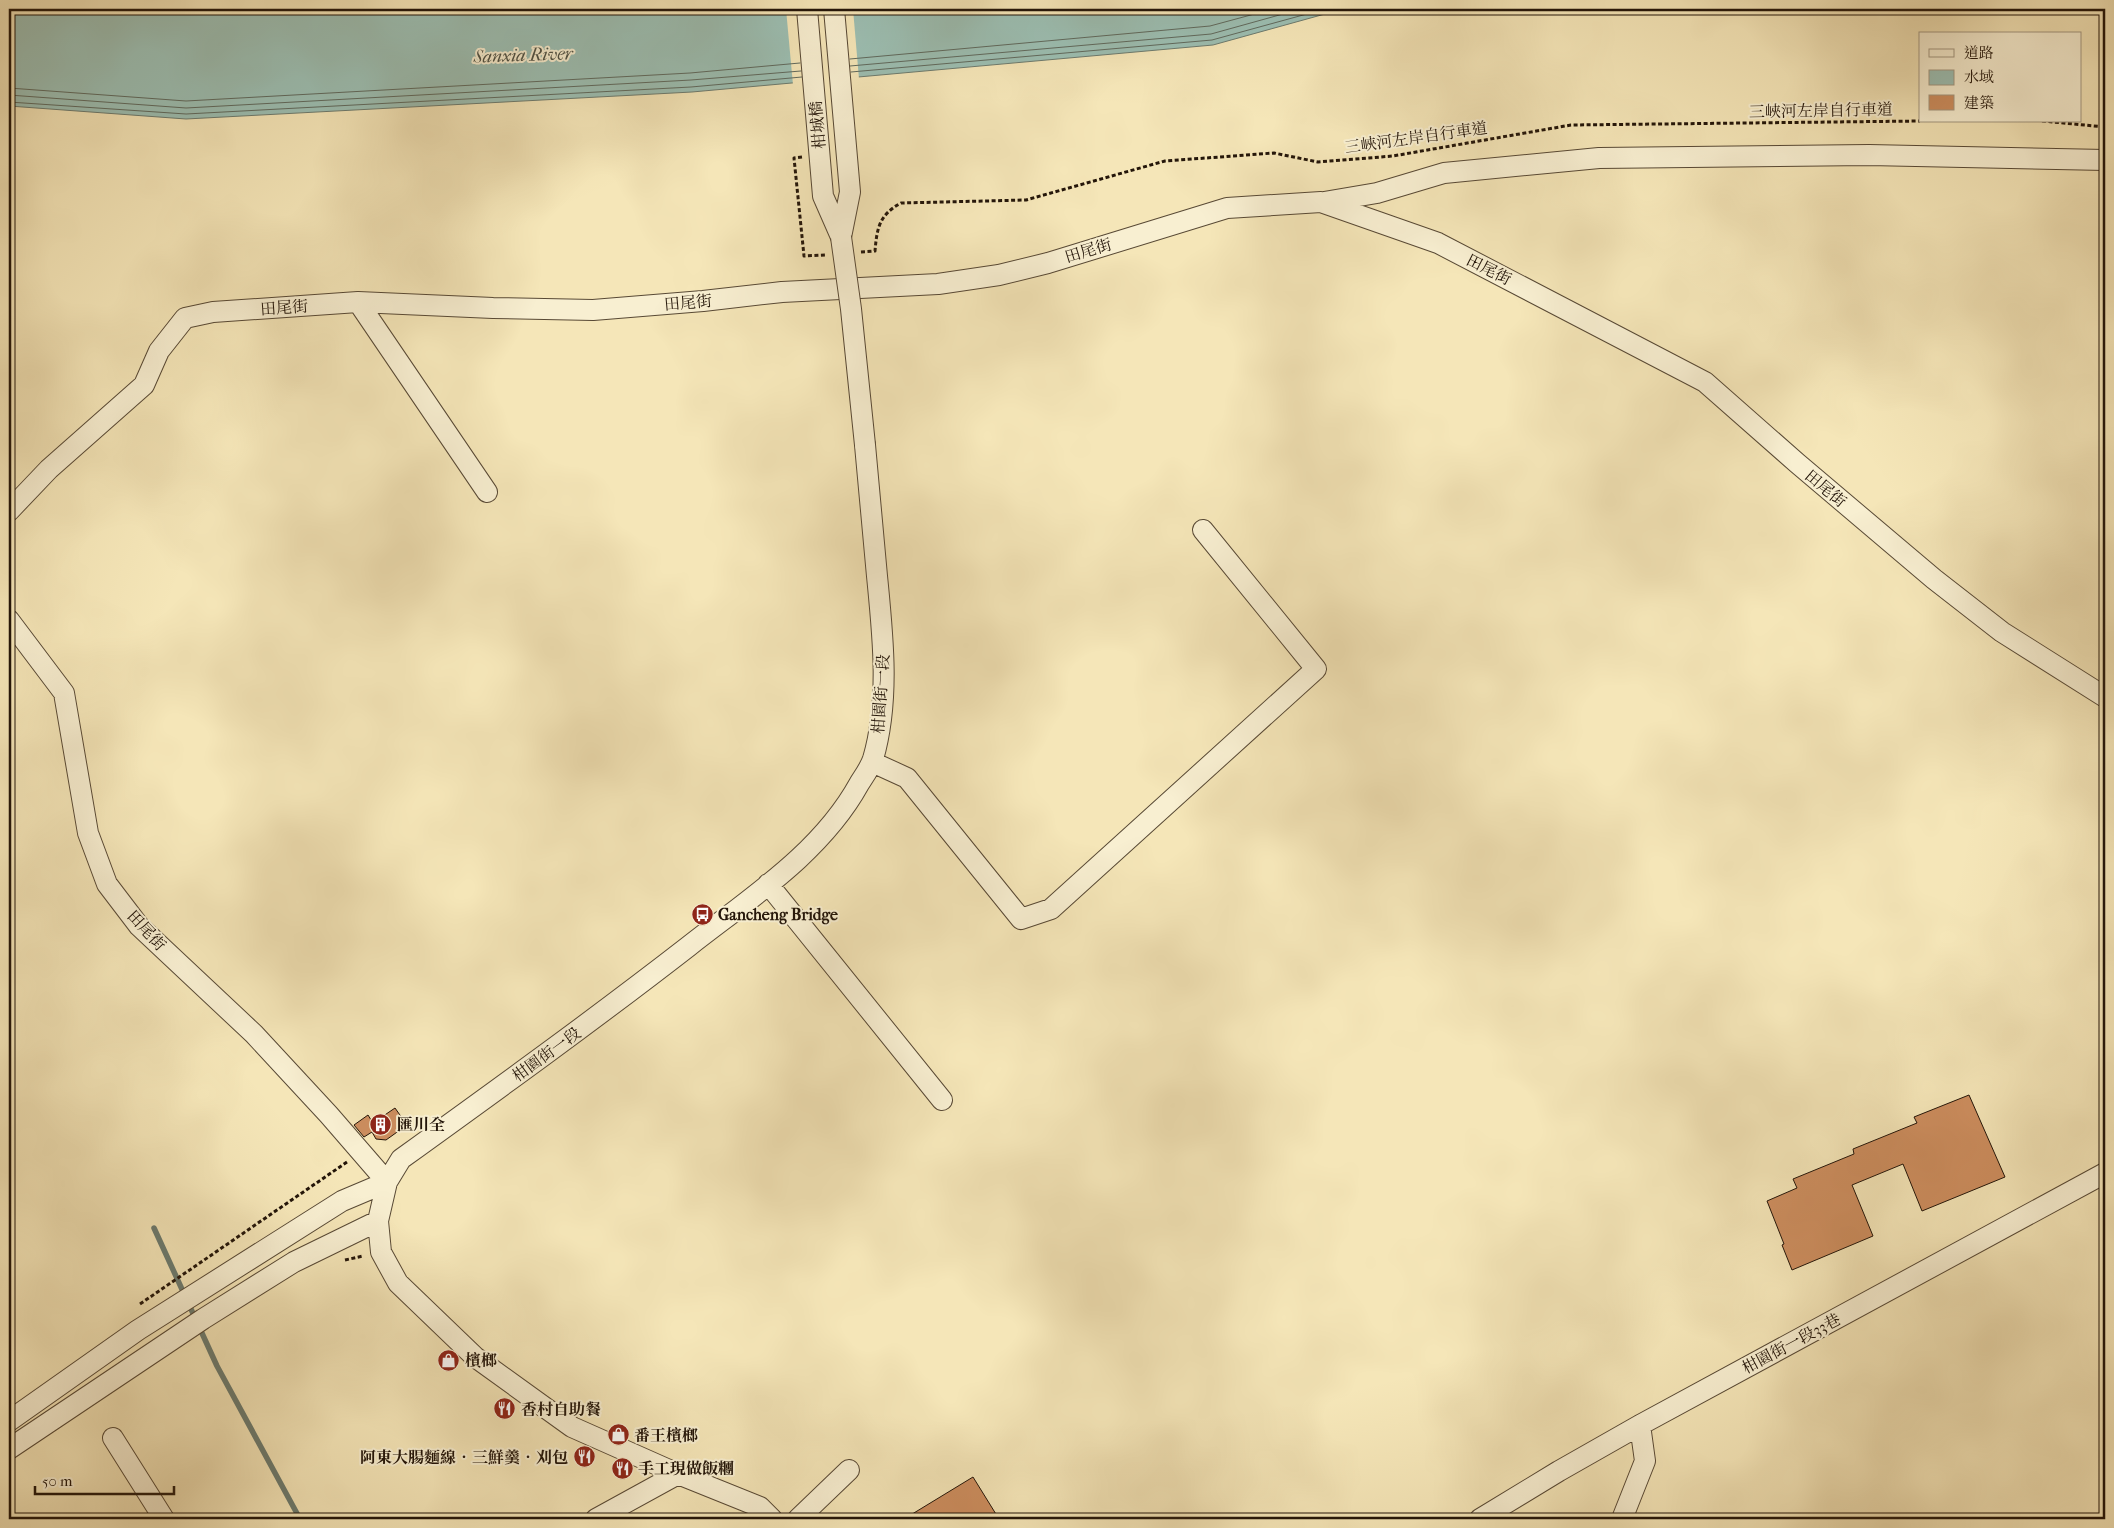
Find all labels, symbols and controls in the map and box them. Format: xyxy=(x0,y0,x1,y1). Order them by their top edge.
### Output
legend xyxy=(1919,32,2082,122)
water label: Sanxia River xyxy=(472,43,575,68)
text: 道路 xyxy=(1964,44,1994,62)
text: 水域 xyxy=(1964,68,1994,86)
text: 建築 xyxy=(1964,94,1994,112)
street label: 柑城橋 xyxy=(806,100,829,150)
street label: 三峽河左岸自行車道 xyxy=(1749,100,1893,121)
street label: 三峽河左岸自行車道 xyxy=(1343,118,1489,157)
street label: 田尾街 xyxy=(1062,234,1114,267)
street label: 田尾街 xyxy=(1463,250,1514,289)
street label: 田尾街 xyxy=(663,291,713,314)
street label: 田尾街 xyxy=(259,296,309,319)
street label: 田尾街 xyxy=(1801,466,1850,511)
street label: 柑園街一段 xyxy=(868,653,893,735)
bus stop icon: Gancheng Bridge xyxy=(690,902,714,926)
place label: Gancheng Bridge xyxy=(718,905,838,925)
street label: 田尾街 xyxy=(123,906,170,954)
street label: 柑園街一段 xyxy=(508,1023,584,1086)
building icon: 匯川全 xyxy=(369,1112,393,1136)
place label: 匯川全 xyxy=(397,1115,445,1134)
street label: 柑園街一段33巷 xyxy=(1739,1309,1844,1377)
shop icon: 檳榔 xyxy=(437,1348,461,1372)
place label: 檳榔 xyxy=(465,1351,497,1370)
restaurant icon: 香村自助餐 xyxy=(493,1397,517,1421)
place label: 香村自助餐 xyxy=(521,1400,601,1419)
shop icon: 番王檳榔 xyxy=(606,1423,630,1447)
place label: 番王檳榔 xyxy=(634,1426,698,1445)
restaurant icon: 阿東大腸麵線‧三鮮羹‧刈包 xyxy=(572,1445,596,1469)
place label: 阿東大腸麵線‧三鮮羹‧刈包 xyxy=(360,1448,568,1467)
restaurant icon: 手工現做飯糰 xyxy=(610,1456,634,1480)
place label: 手工現做飯糰 xyxy=(638,1459,734,1478)
scale bar xyxy=(35,1463,174,1495)
text: 50 m xyxy=(42,1472,73,1490)

